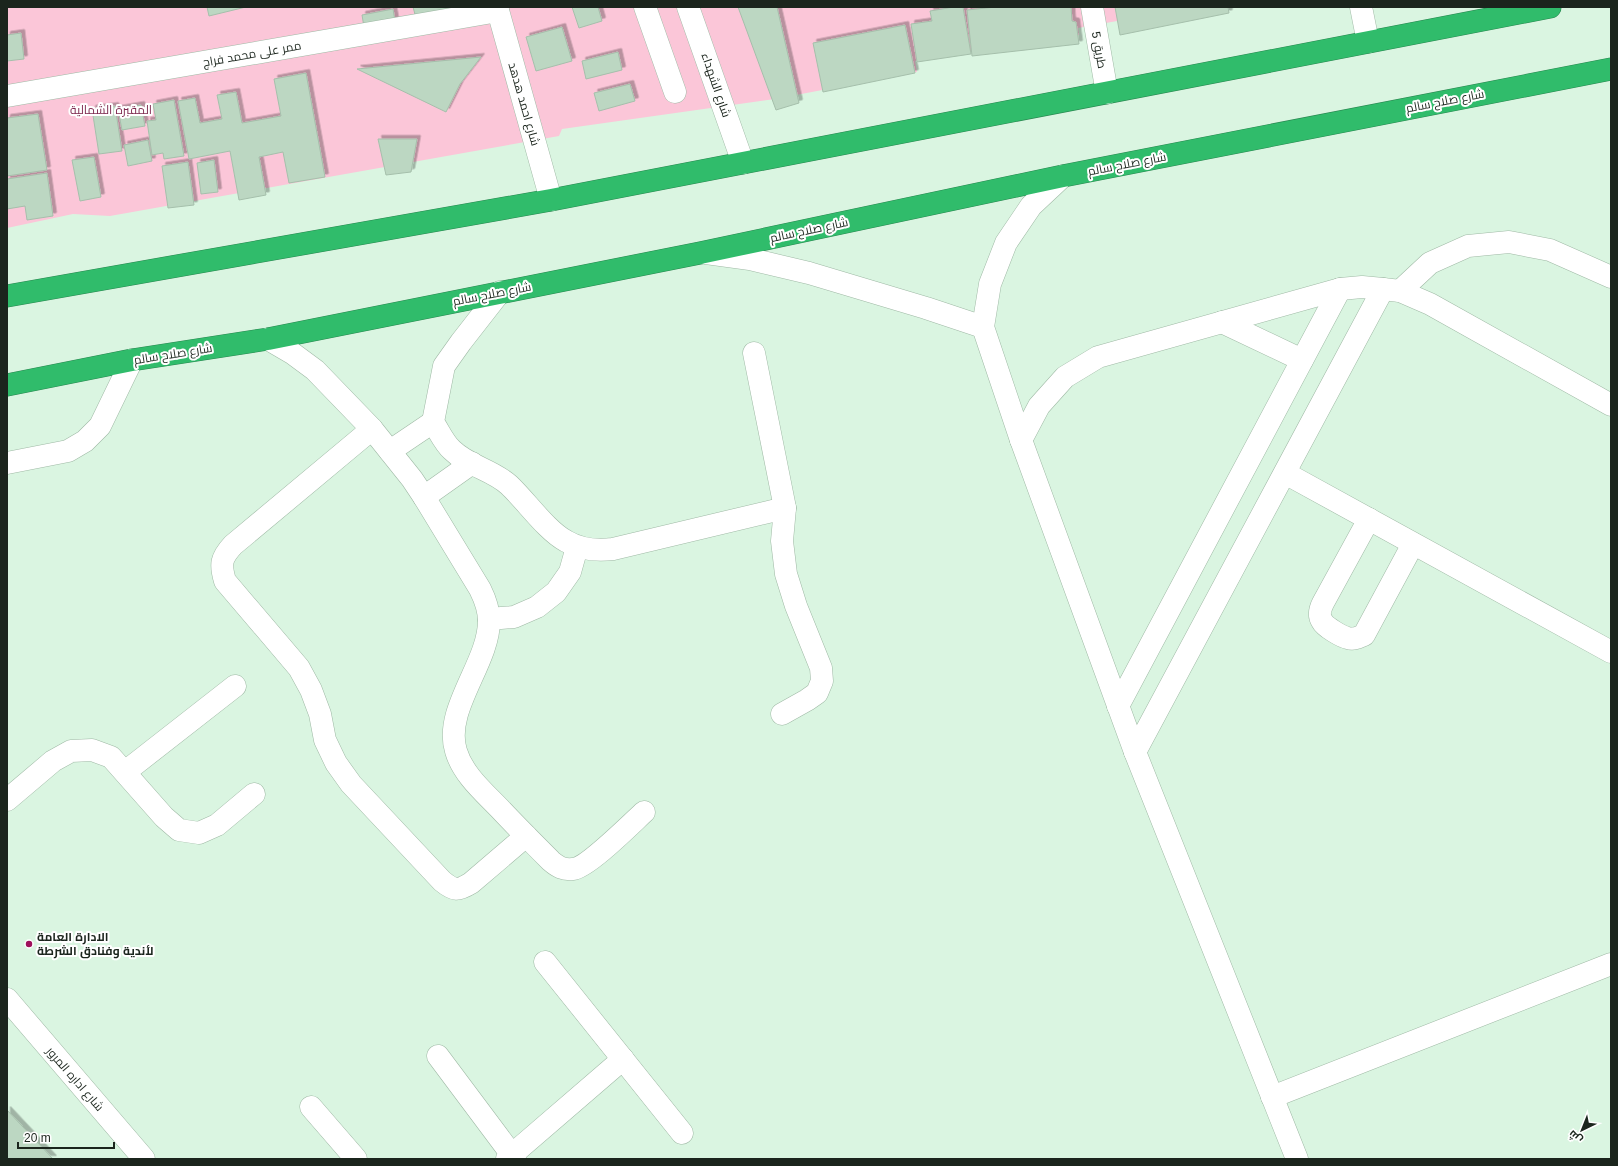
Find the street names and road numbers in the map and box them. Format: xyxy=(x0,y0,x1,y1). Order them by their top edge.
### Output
street label: طريق 5 xyxy=(1089,30,1109,70)
street label: ممر على محمد فراج xyxy=(202,38,302,71)
street label: شارع الشهداء xyxy=(697,51,734,120)
street label: شارع احمد هدهد xyxy=(504,61,543,148)
street label: شارع صلاح سالم xyxy=(1405,87,1486,116)
street label: شارع صلاح سالم xyxy=(1087,150,1168,179)
street label: شارع صلاح سالم xyxy=(769,215,850,246)
street label: شارع صلاح سالم xyxy=(452,280,533,309)
street label: شارع صلاح سالم xyxy=(133,341,214,368)
street label: شارع اداره المرور xyxy=(42,1043,107,1115)

